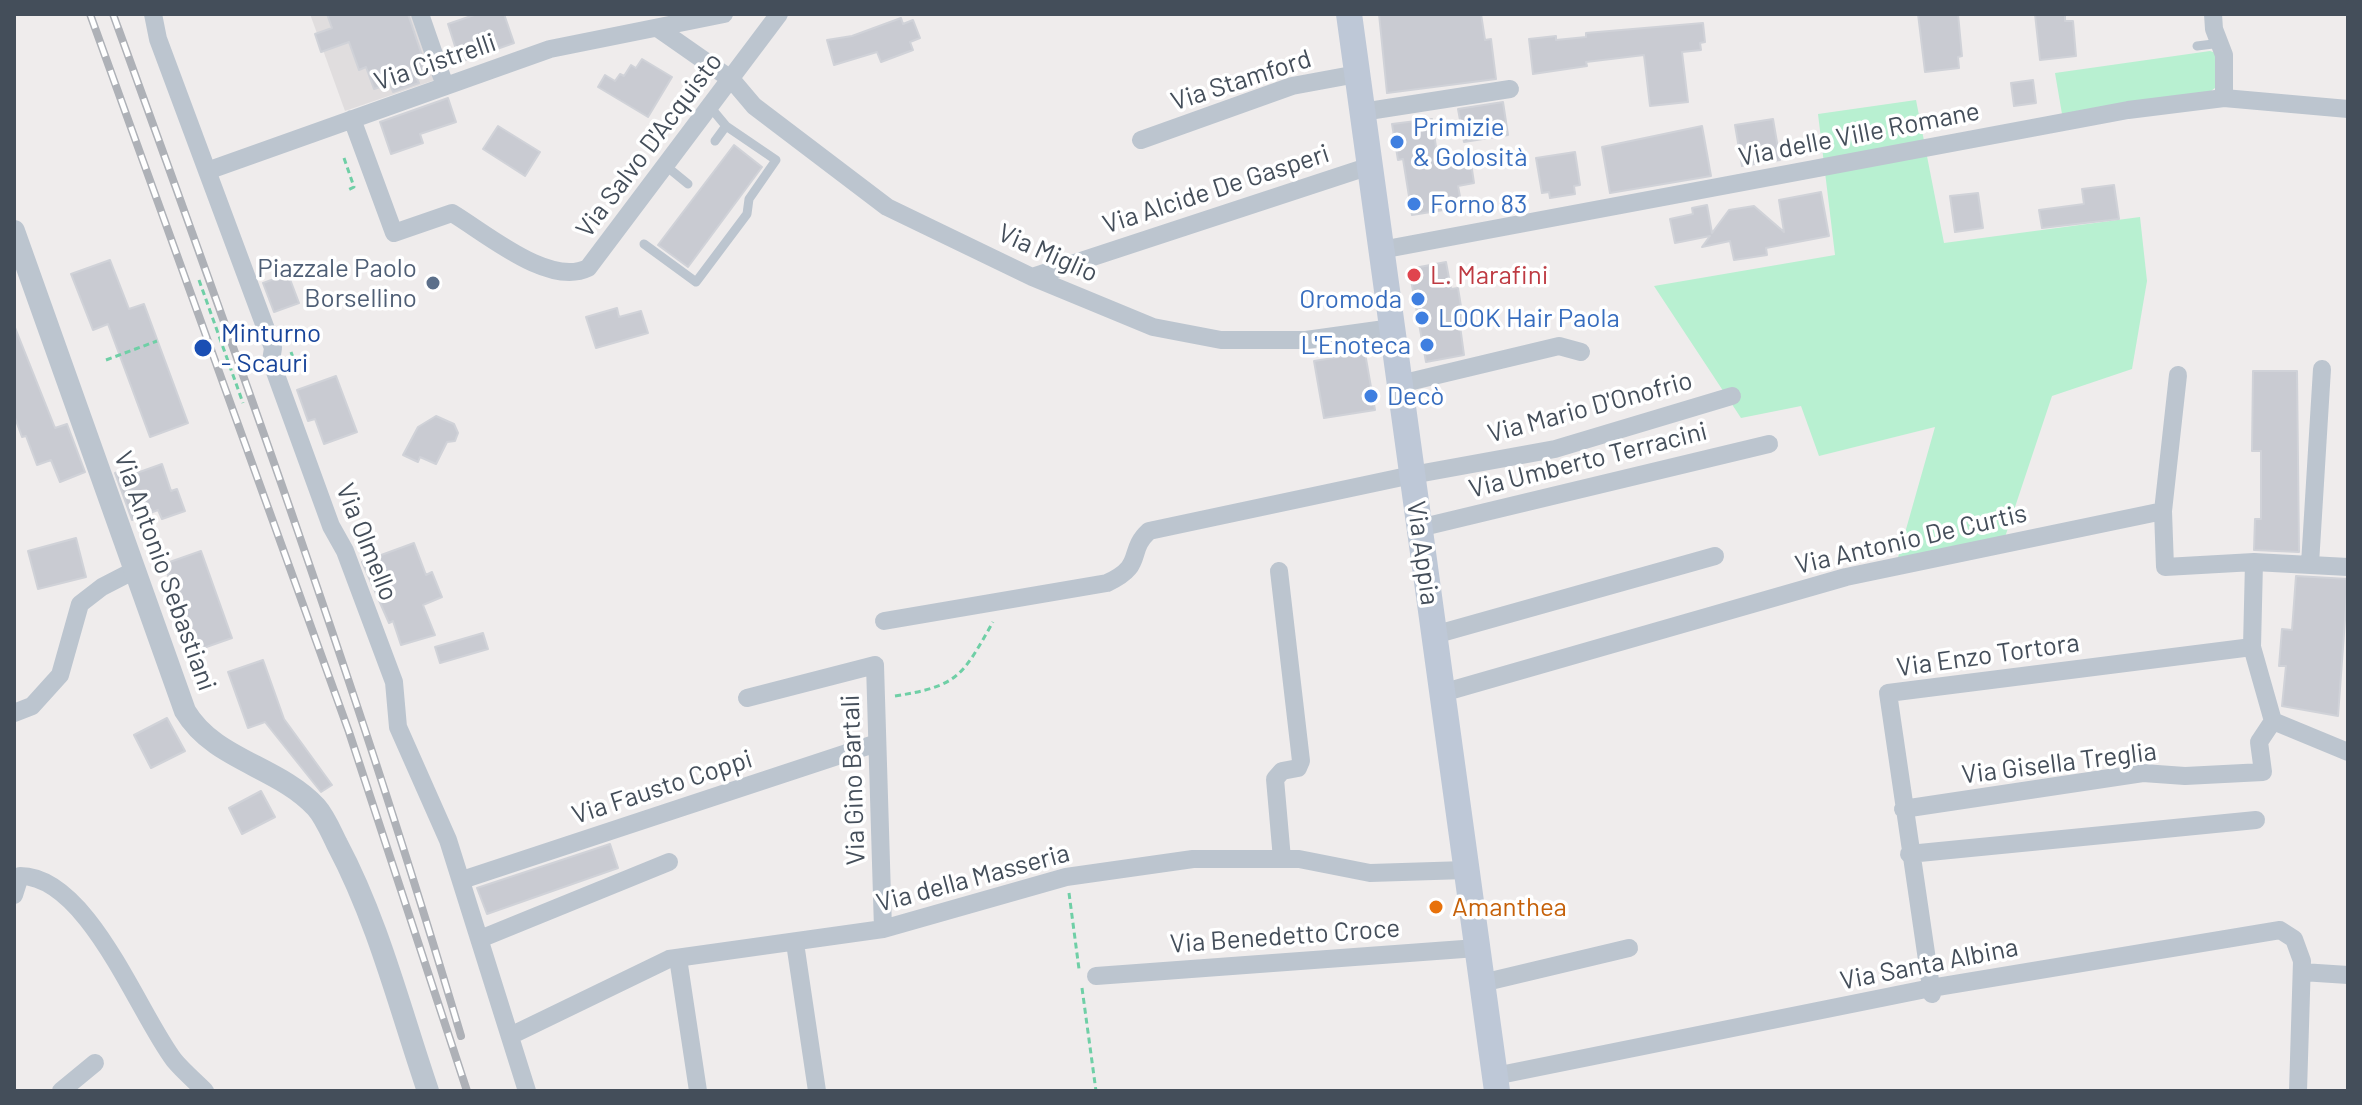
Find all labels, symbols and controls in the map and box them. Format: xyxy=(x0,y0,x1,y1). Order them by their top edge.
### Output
street label: Via Cistrelli xyxy=(370,27,500,97)
street label: Via Stamford xyxy=(1167,43,1315,117)
street label: Via Salvo D'Acquisto xyxy=(569,46,729,244)
street label: Via delle Ville Romane xyxy=(1736,95,1982,173)
place label: Primizie & Golosità xyxy=(1413,111,1527,172)
marker: Primizie & Golosità xyxy=(1388,133,1406,151)
street label: Via Alcide De Gasperi xyxy=(1099,138,1333,240)
place label: Forno 83 xyxy=(1430,188,1527,220)
marker: Forno 83 xyxy=(1405,195,1423,213)
street label: Via Miglio xyxy=(993,217,1103,289)
place label: Piazzale Paolo Borsellino xyxy=(257,252,417,314)
place label: L. Marafini xyxy=(1430,259,1548,291)
marker: L. Marafini xyxy=(1405,266,1423,284)
marker: Piazzale Paolo Borsellino xyxy=(424,274,442,292)
place label: Oromoda xyxy=(1299,283,1402,315)
marker: Oromoda xyxy=(1409,290,1427,308)
place label: LOOK Hair Paola xyxy=(1438,302,1620,334)
marker: LOOK Hair Paola xyxy=(1413,309,1431,327)
place label: Minturno - Scauri xyxy=(221,317,321,378)
place label: L'Enoteca xyxy=(1301,329,1411,361)
marker: L'Enoteca xyxy=(1418,336,1436,354)
marker: Minturno - Scauri xyxy=(192,337,214,359)
street label: Via Mario D'Onofrio xyxy=(1484,365,1696,449)
place label: Decò xyxy=(1387,380,1444,412)
marker: Decò xyxy=(1362,387,1380,405)
street label: Via Umberto Terracini xyxy=(1466,415,1710,505)
street label: Via Antonio Sebastiani xyxy=(107,447,223,695)
street label: Via Olmello xyxy=(329,479,405,605)
street label: Via Antonio De Curtis xyxy=(1792,497,2030,581)
street label: Via Appia xyxy=(1400,499,1446,607)
street label: Via Enzo Tortora xyxy=(1895,627,2081,683)
street label: Via Gino Bartali xyxy=(834,694,872,866)
street label: Via Gisella Treglia xyxy=(1960,736,2158,790)
street label: Via Fausto Coppi xyxy=(568,743,756,831)
street label: Via della Masseria xyxy=(873,837,1073,919)
place label: Amanthea xyxy=(1452,891,1567,923)
marker: Amanthea xyxy=(1427,898,1445,916)
street label: Via Benedetto Croce xyxy=(1169,912,1401,960)
street label: Via Santa Albina xyxy=(1837,931,2021,997)

